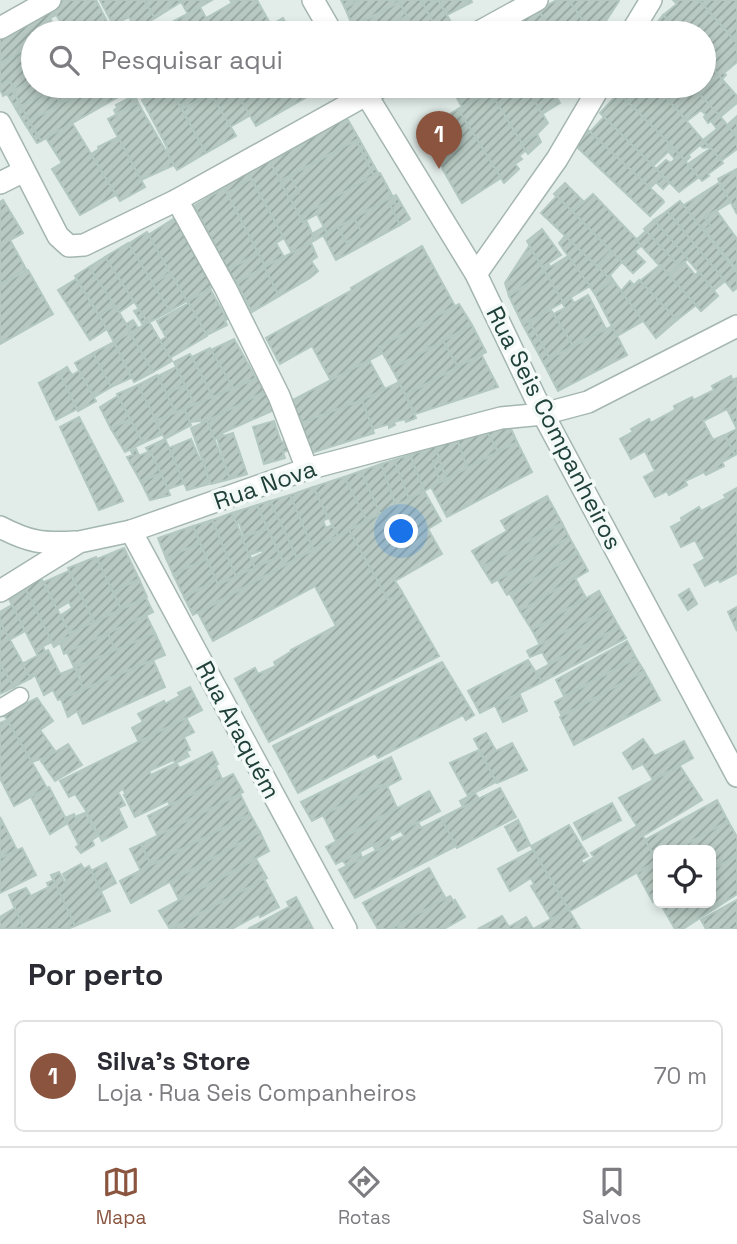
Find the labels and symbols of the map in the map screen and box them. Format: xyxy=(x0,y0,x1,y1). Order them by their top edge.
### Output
pin: 1 xyxy=(416,111,462,169)
street label: Rua Seis Companheiros xyxy=(480,301,629,555)
street label: Rua Nova xyxy=(209,452,320,517)
your location xyxy=(384,514,418,548)
street label: Rua Araquém xyxy=(189,656,288,804)

